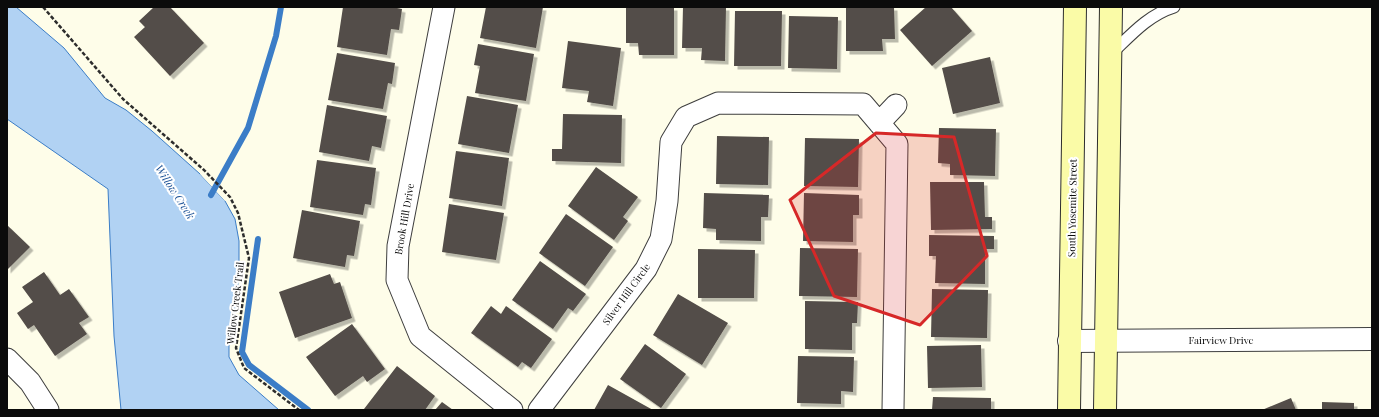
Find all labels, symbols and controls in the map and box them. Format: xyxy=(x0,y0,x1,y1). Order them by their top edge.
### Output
street label: South Yosemite Street xyxy=(1064,158,1080,257)
water label: Willow Creek xyxy=(152,162,199,222)
street label: Brook Hill Drive xyxy=(391,182,417,256)
street label: Silver Hill Circle xyxy=(599,260,653,328)
street label: Willow Creek Trail xyxy=(223,261,247,346)
street label: Fairview Drive xyxy=(1188,333,1254,347)

